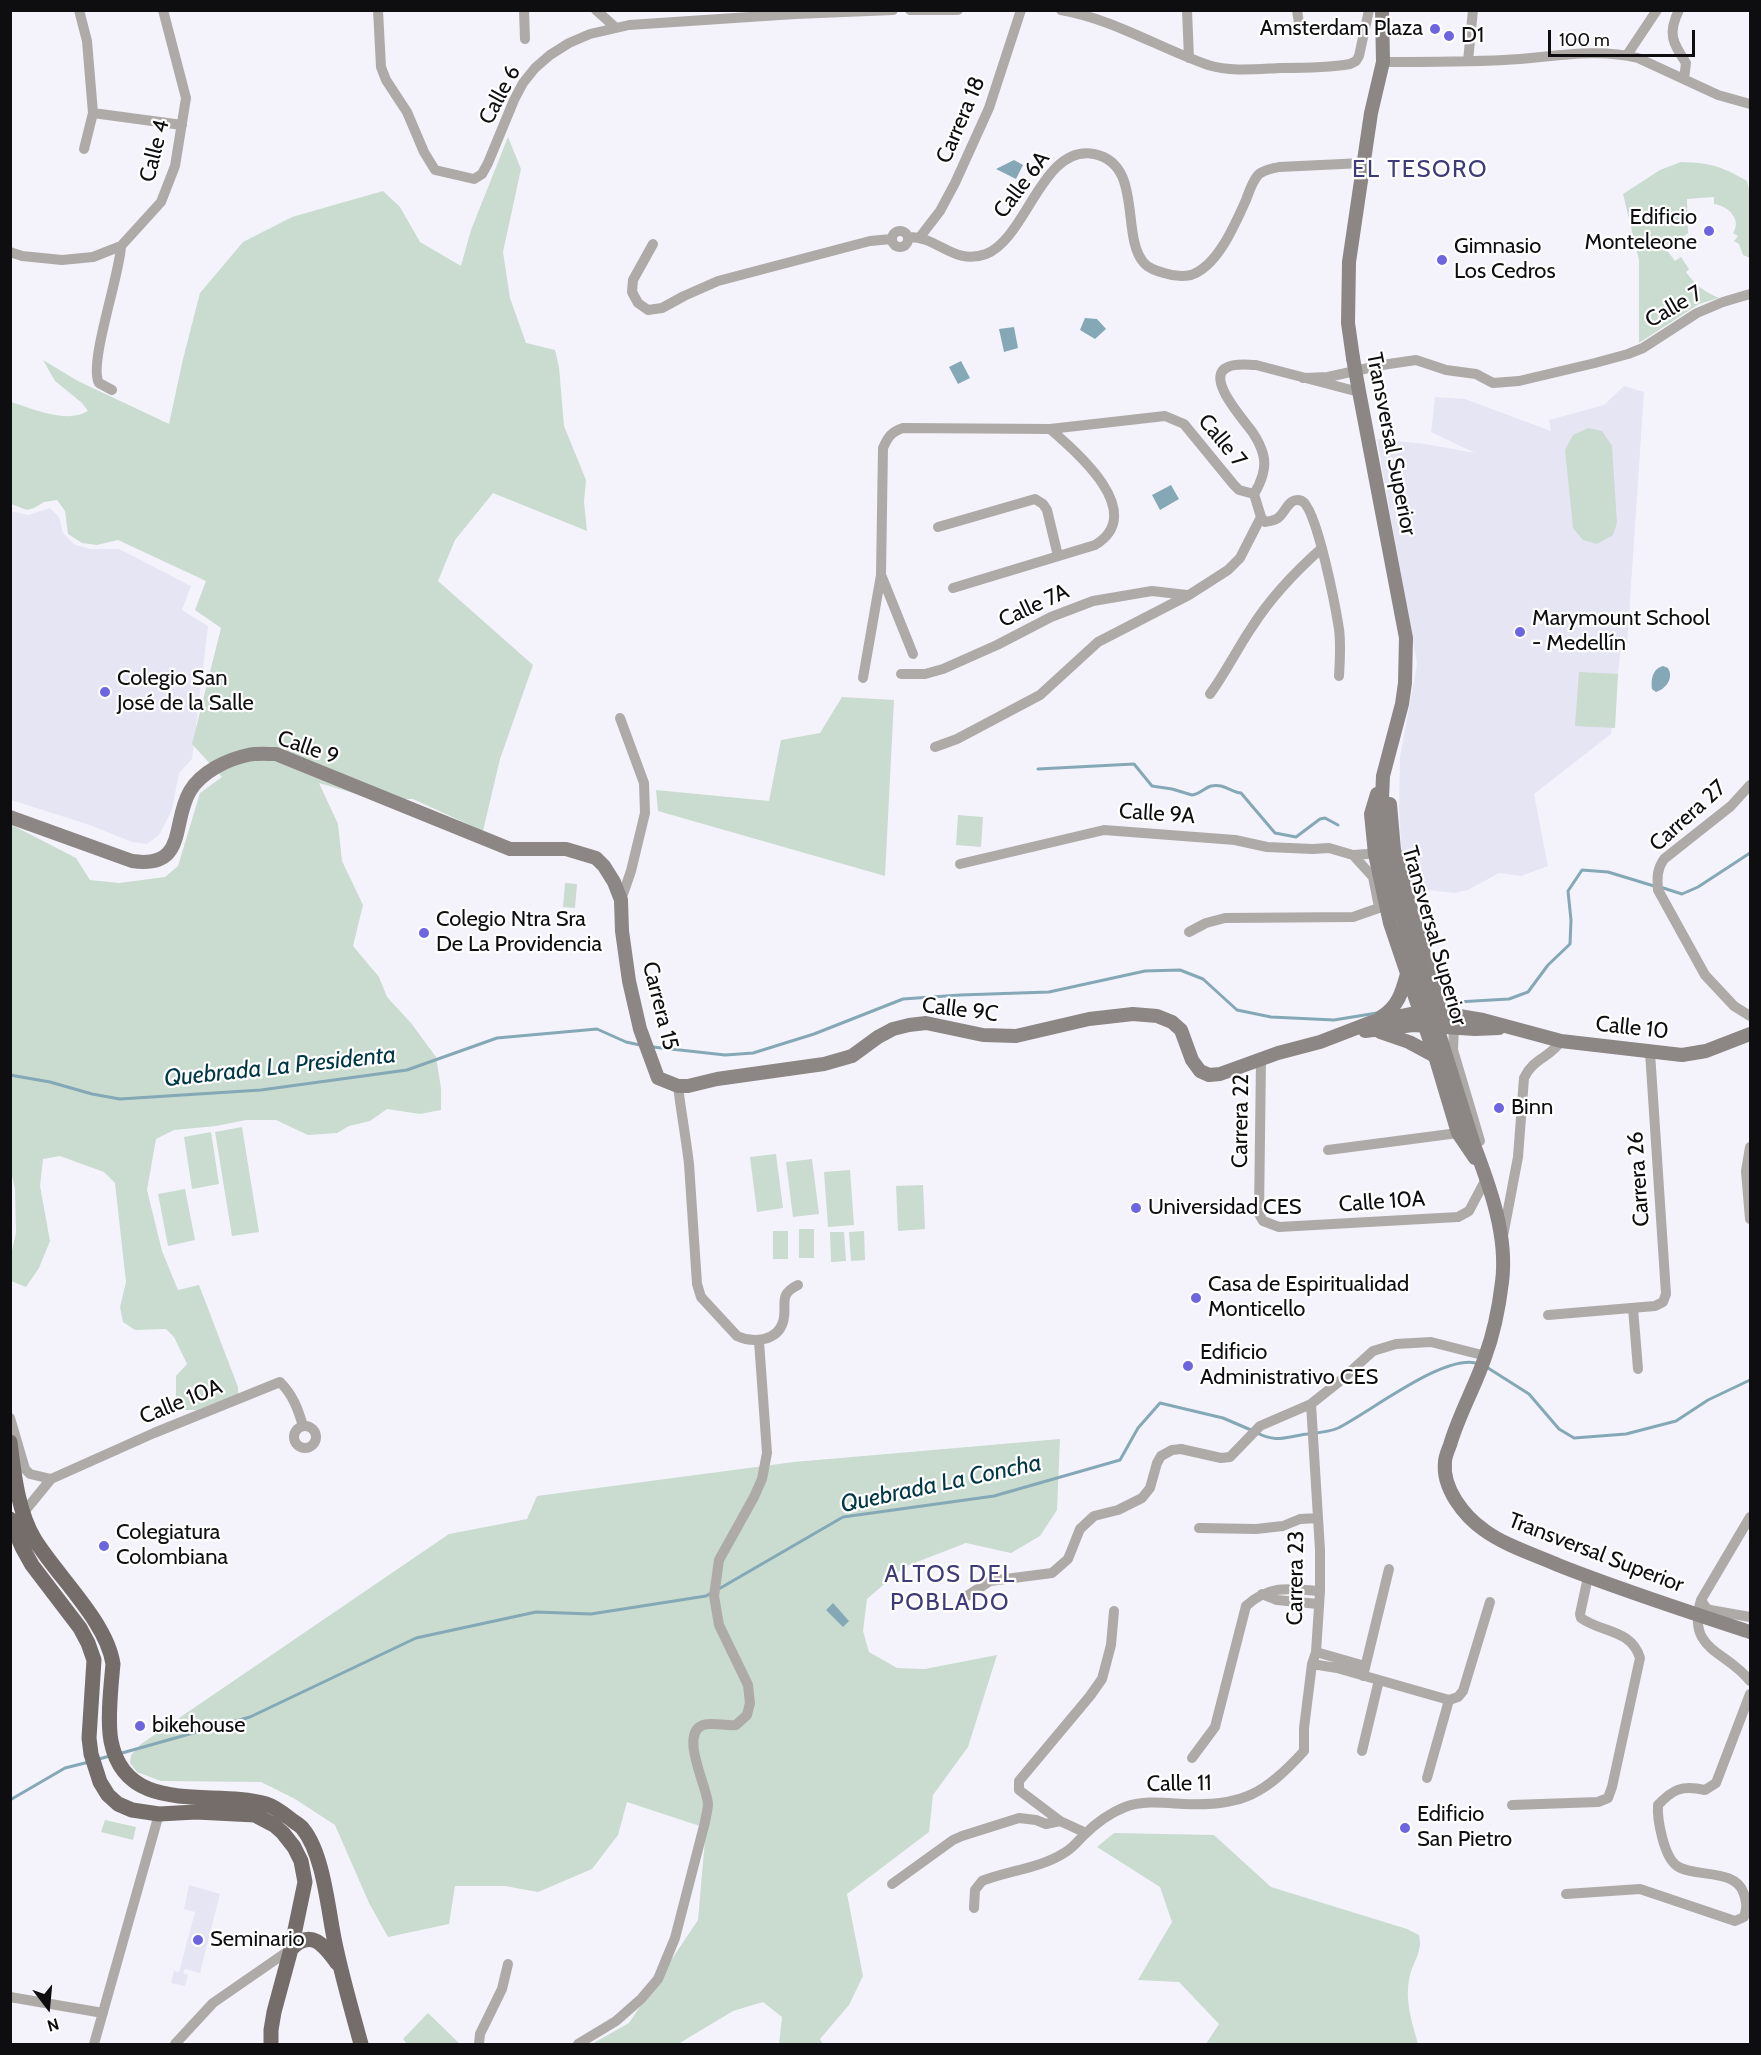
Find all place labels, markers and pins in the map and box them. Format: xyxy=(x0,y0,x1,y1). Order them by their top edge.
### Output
place label: Amsterdam Plaza xyxy=(1260,16,1423,42)
marker: Amsterdam Plaza xyxy=(1428,22,1442,36)
place label: D1 xyxy=(1461,23,1484,49)
marker: D1 xyxy=(1442,29,1456,43)
place label: Edificio Monteleone xyxy=(1585,205,1697,256)
marker: Edificio Monteleone xyxy=(1702,224,1716,238)
place label: Gimnasio Los Cedros xyxy=(1454,234,1556,286)
marker: Gimnasio Los Cedros xyxy=(1435,253,1449,267)
place label: Marymount School - Medellín xyxy=(1532,606,1710,658)
marker: Marymount School - Medellín xyxy=(1513,625,1527,639)
place label: Colegio San José de la Salle xyxy=(117,666,254,718)
marker: Colegio San José de la Salle xyxy=(98,685,112,699)
place label: Colegio Ntra Sra De La Providencia xyxy=(436,907,602,958)
marker: Colegio Ntra Sra De La Providencia xyxy=(417,926,431,940)
place label: Binn xyxy=(1511,1095,1553,1121)
marker: Binn xyxy=(1492,1101,1506,1115)
place label: Universidad CES xyxy=(1148,1195,1302,1221)
marker: Universidad CES xyxy=(1129,1201,1143,1215)
place label: Casa de Espiritualidad Monticello xyxy=(1208,1272,1409,1324)
marker: Casa de Espiritualidad Monticello xyxy=(1189,1291,1203,1305)
place label: Edificio Administrativo CES xyxy=(1200,1340,1378,1392)
marker: Edificio Administrativo CES xyxy=(1181,1359,1195,1373)
place label: Colegiatura Colombiana xyxy=(116,1520,228,1572)
marker: Colegiatura Colombiana xyxy=(97,1539,111,1553)
place label: bikehouse xyxy=(152,1713,245,1739)
marker: bikehouse xyxy=(133,1719,147,1733)
place label: Edificio San Pietro xyxy=(1417,1802,1512,1854)
marker: Edificio San Pietro xyxy=(1398,1821,1412,1835)
place label: Seminario xyxy=(210,1927,305,1953)
marker: Seminario xyxy=(191,1933,205,1947)

